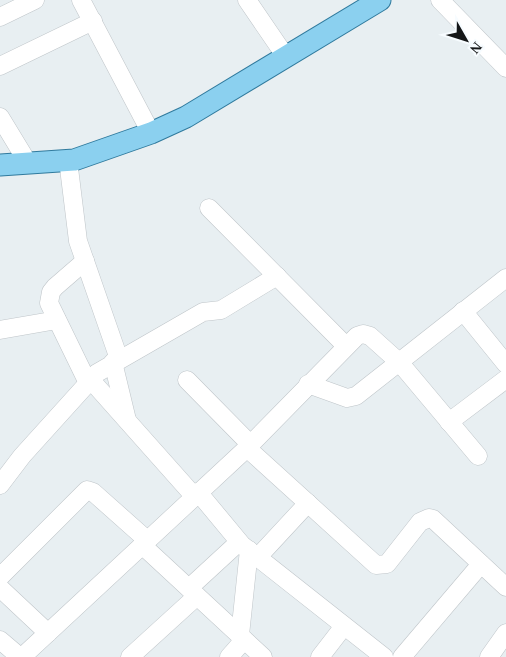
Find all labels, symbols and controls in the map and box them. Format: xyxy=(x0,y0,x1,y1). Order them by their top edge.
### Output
north arrow xyxy=(441,15,491,65)
text: N xyxy=(467,39,485,57)

